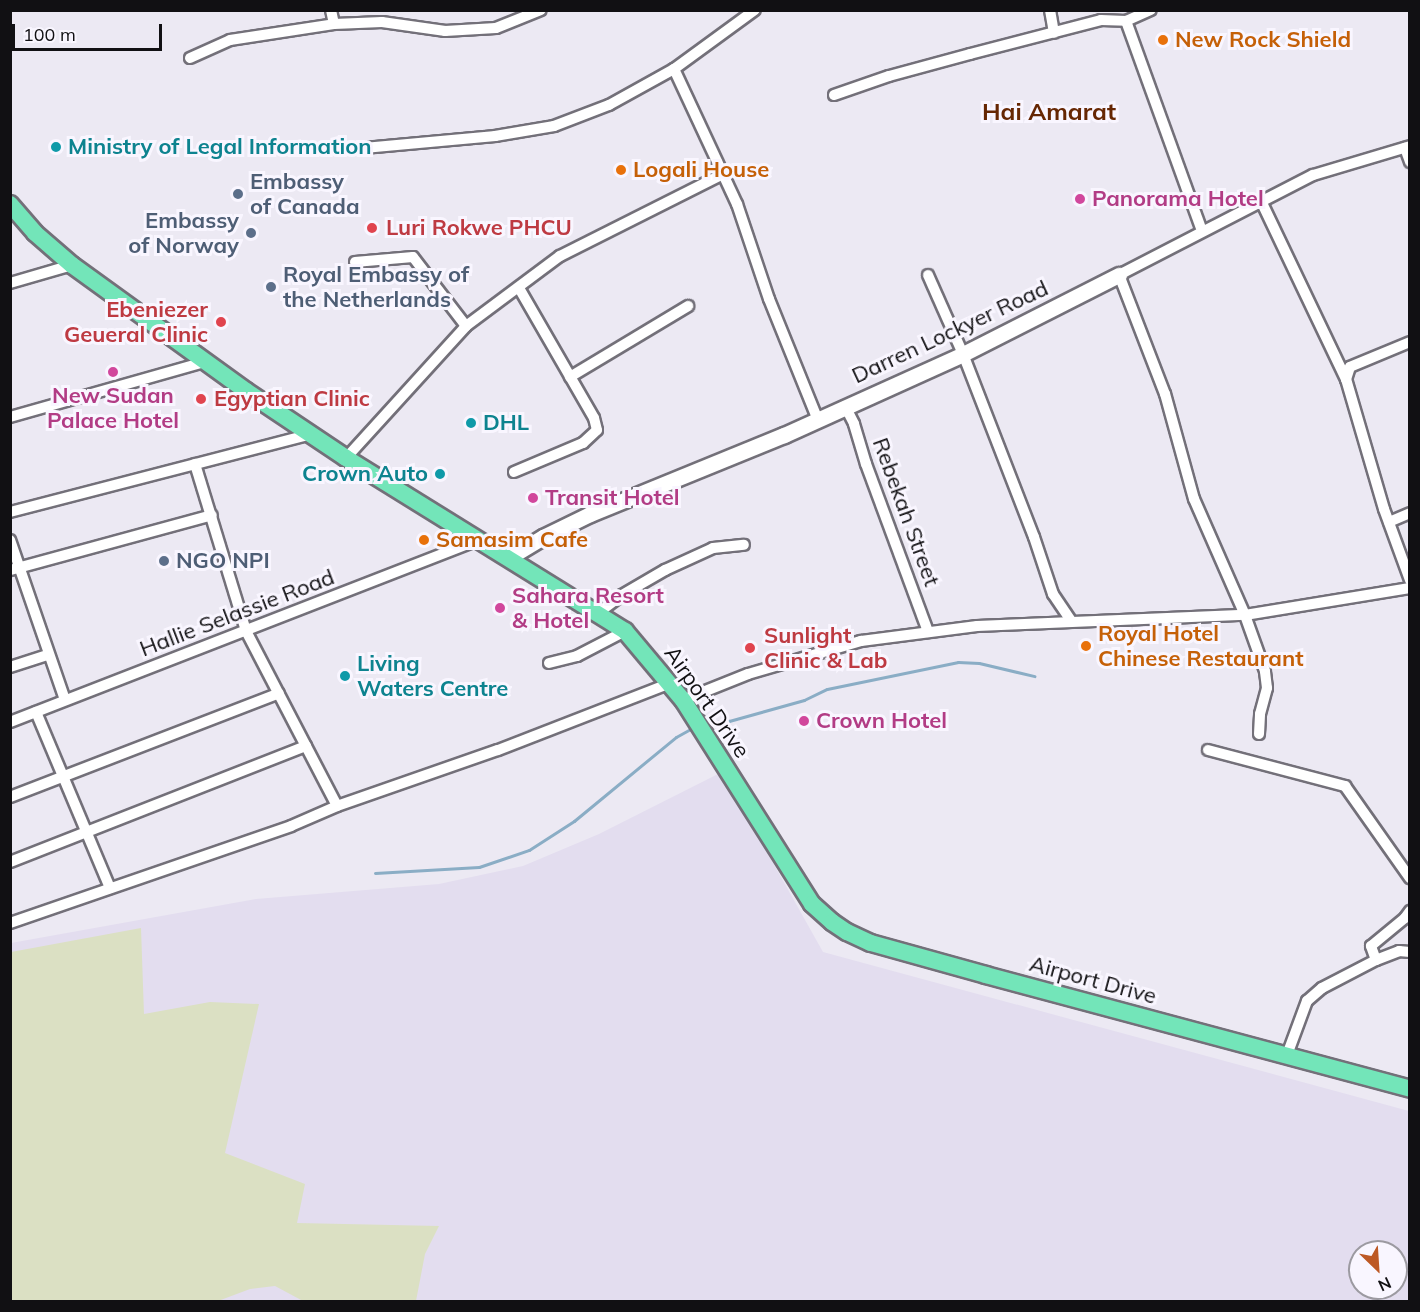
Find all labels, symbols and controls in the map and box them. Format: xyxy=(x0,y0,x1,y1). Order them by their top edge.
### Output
scale bar xyxy=(15,12,165,50)
text: 100 m xyxy=(23,23,76,46)
place label: New Rock Shield xyxy=(1175,27,1351,53)
marker: New Rock Shield xyxy=(1156,33,1170,47)
district label: Hai Amarat xyxy=(982,98,1116,126)
place label: Ministry of Legal Information xyxy=(68,134,372,160)
marker: Ministry of Legal Information xyxy=(49,140,63,154)
place label: Logali House xyxy=(633,157,769,183)
marker: Logali House xyxy=(614,163,628,177)
place label: Embassy of Canada xyxy=(250,168,360,220)
place label: Panorama Hotel xyxy=(1092,186,1264,212)
marker: Embassy of Canada xyxy=(231,187,245,201)
marker: Panorama Hotel xyxy=(1073,192,1087,206)
place label: Embassy of Norway xyxy=(128,207,239,258)
place label: Luri Rokwe PHCU xyxy=(386,215,572,241)
marker: Luri Rokwe PHCU xyxy=(363,219,381,237)
marker: Embassy of Norway xyxy=(244,226,258,240)
place label: Royal Embassy of the Netherlands xyxy=(283,261,469,312)
street label: Darren Lockyer Road xyxy=(848,275,1052,389)
marker: Royal Embassy of the Netherlands xyxy=(264,280,278,294)
place label: Ebeniezer Geueral Clinic xyxy=(64,296,208,348)
marker: Ebeniezer Geueral Clinic xyxy=(212,313,230,331)
marker: New Sudan Palace Hotel xyxy=(106,365,120,379)
place label: New Sudan Palace Hotel xyxy=(47,382,179,434)
place label: Egyptian Clinic xyxy=(214,386,370,412)
marker: Egyptian Clinic xyxy=(192,390,210,408)
place label: DHL xyxy=(483,410,529,436)
marker: DHL xyxy=(464,416,478,430)
street label: Rebekah Street xyxy=(867,434,945,590)
place label: Crown Auto xyxy=(302,461,428,487)
marker: Crown Auto xyxy=(433,467,447,481)
place label: Transit Hotel xyxy=(545,485,679,511)
marker: Transit Hotel xyxy=(526,491,540,505)
place label: Samasim Cafe xyxy=(436,527,588,553)
marker: Samasim Cafe xyxy=(417,533,431,547)
place label: NGO NPI xyxy=(176,548,270,574)
marker: NGO NPI xyxy=(157,554,171,568)
street label: Hallie Selassie Road xyxy=(136,564,338,662)
place label: Sahara Resort & Hotel xyxy=(512,582,664,634)
marker: Sahara Resort & Hotel xyxy=(493,601,507,615)
place label: Royal Hotel Chinese Restaurant xyxy=(1098,620,1304,672)
place label: Sunlight Clinic & Lab xyxy=(764,622,887,674)
marker: Sunlight Clinic & Lab xyxy=(741,639,759,657)
marker: Royal Hotel Chinese Restaurant xyxy=(1079,639,1093,653)
street label: Airport Drive xyxy=(659,641,755,763)
place label: Living Waters Centre xyxy=(357,650,508,702)
marker: Living Waters Centre xyxy=(338,669,352,683)
place label: Crown Hotel xyxy=(816,708,947,734)
marker: Crown Hotel xyxy=(797,714,811,728)
street label: Airport Drive xyxy=(1027,950,1159,1010)
north arrow xyxy=(1348,1240,1408,1300)
text: N xyxy=(1375,1273,1394,1296)

